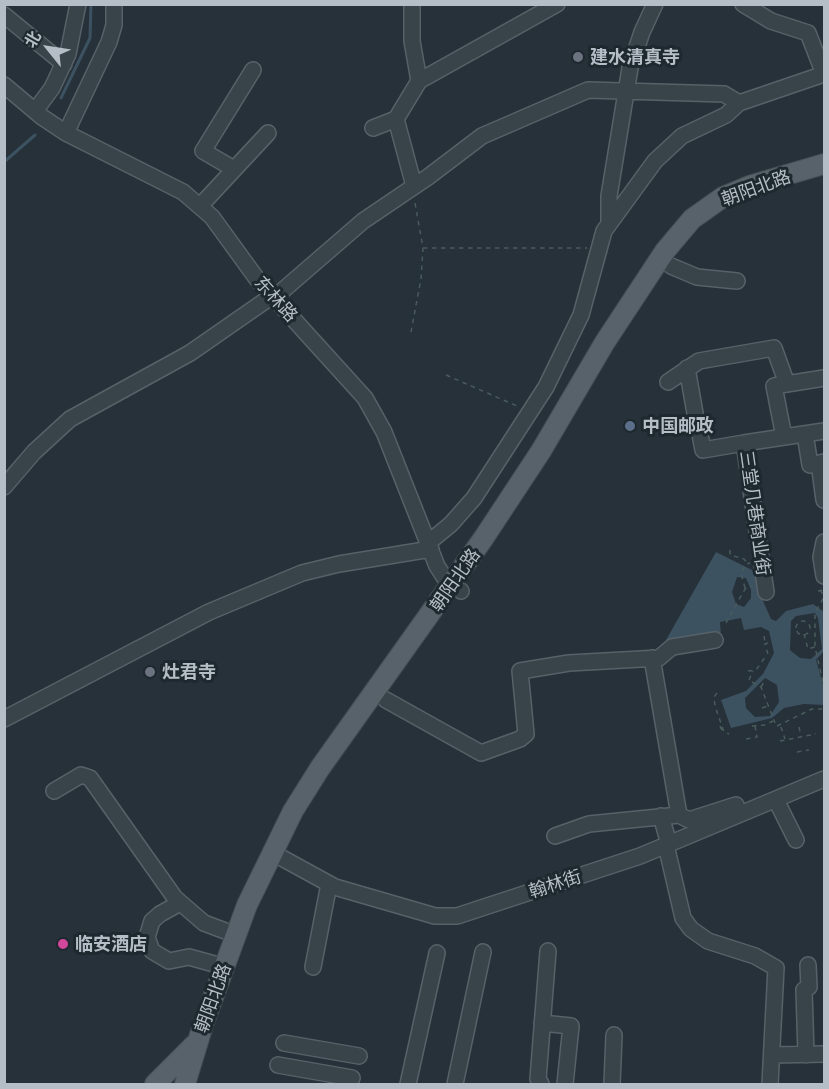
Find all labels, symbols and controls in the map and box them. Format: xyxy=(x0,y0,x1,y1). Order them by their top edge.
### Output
north arrow xyxy=(18,18,78,78)
text: 北 xyxy=(20,27,44,50)
place label: 建水清真寺 xyxy=(590,46,680,68)
marker: 建水清真寺 xyxy=(571,50,585,64)
street label: 朝阳北路 xyxy=(718,166,794,210)
street label: 东林路 xyxy=(250,272,302,326)
place label: 中国邮政 xyxy=(642,415,714,437)
marker: 中国邮政 xyxy=(623,419,637,433)
street label: 三堂几巷商业街 xyxy=(736,449,774,577)
street label: 朝阳北路 xyxy=(426,544,484,616)
place label: 灶君寺 xyxy=(162,661,216,683)
marker: 灶君寺 xyxy=(143,665,157,679)
street label: 翰林街 xyxy=(526,865,584,903)
place label: 临安酒店 xyxy=(75,933,147,955)
marker: 临安酒店 xyxy=(56,937,70,951)
street label: 朝阳北路 xyxy=(191,960,235,1036)

